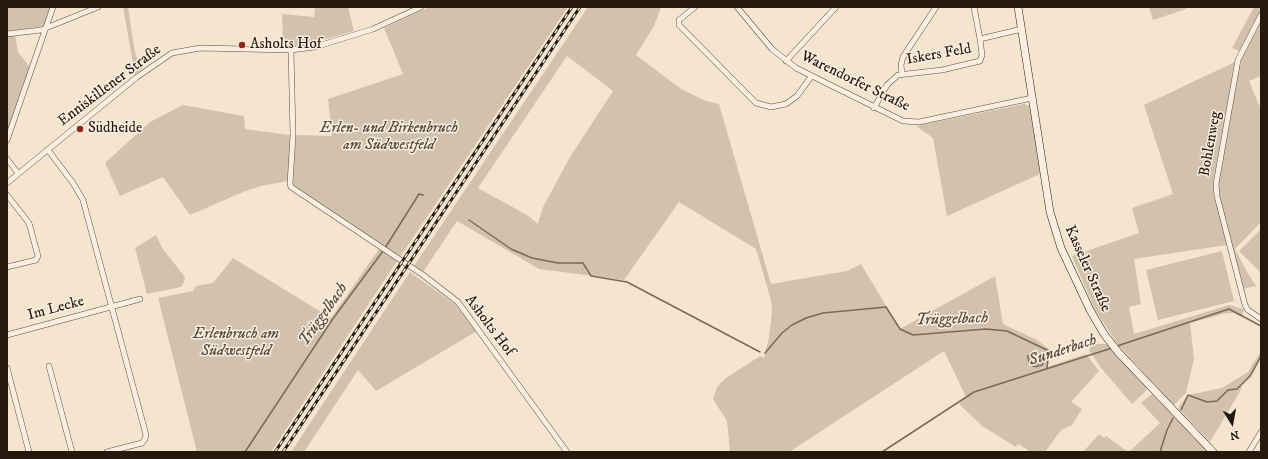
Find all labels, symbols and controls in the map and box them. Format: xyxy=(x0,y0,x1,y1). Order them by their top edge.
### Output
place label: Asholts Hof xyxy=(250,36,321,54)
marker: Asholts Hof xyxy=(237,40,247,50)
street label: Iskers Feld xyxy=(905,40,973,70)
street label: Enniskillener Straße xyxy=(55,41,165,131)
street label: Warendorfer Straße xyxy=(798,48,912,116)
street label: Bohlenweg xyxy=(1196,110,1226,178)
place label: Südheide xyxy=(88,120,142,138)
park label: Erlen- und Birkenbruch am Südwestfeld xyxy=(320,120,458,155)
marker: Südheide xyxy=(75,124,85,134)
street label: Kasseler Straße xyxy=(1060,223,1114,315)
water label: Trüggelbach xyxy=(295,280,353,350)
street label: Asholts Hof xyxy=(460,292,518,360)
street label: Im Lecke xyxy=(26,293,86,325)
water label: Trüggelbach xyxy=(915,309,989,331)
park label: Erlenbruch am Südwestfeld xyxy=(193,326,279,361)
water label: Sunderbach xyxy=(1027,331,1099,371)
north arrow xyxy=(1212,403,1252,443)
text: N xyxy=(1229,427,1240,443)

